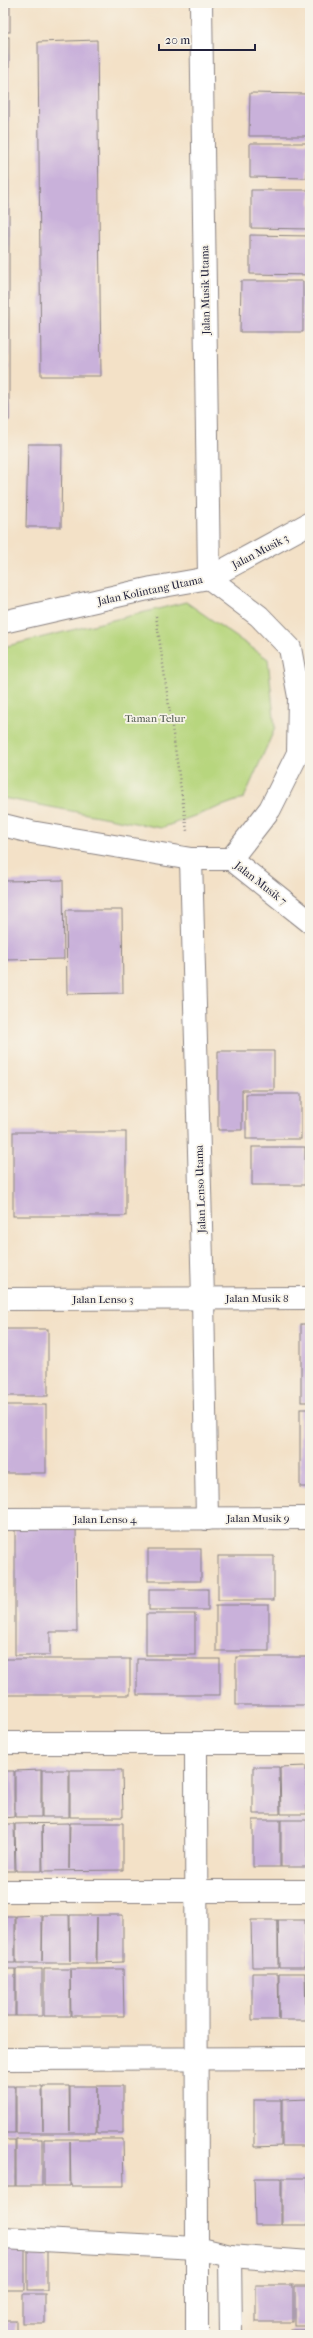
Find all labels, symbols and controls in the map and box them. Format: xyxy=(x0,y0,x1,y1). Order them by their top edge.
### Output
scale bar xyxy=(159,26,255,52)
text: 20 m xyxy=(165,33,190,47)
street label: Jalan Musik Utama xyxy=(198,244,213,336)
street label: Jalan Musik 3 xyxy=(229,531,291,572)
street label: Jalan Kolintang Utama xyxy=(95,573,205,608)
park label: Taman Telur xyxy=(125,712,185,725)
street label: Jalan Musik 7 xyxy=(231,858,289,908)
street label: Jalan Lenso Utama xyxy=(192,1144,209,1234)
street label: Jalan Musik 8 xyxy=(225,1292,288,1305)
street label: Jalan Lenso 3 xyxy=(72,1293,133,1306)
street label: Jalan Musik 9 xyxy=(225,1512,290,1525)
street label: Jalan Lenso 4 xyxy=(73,1513,137,1526)

